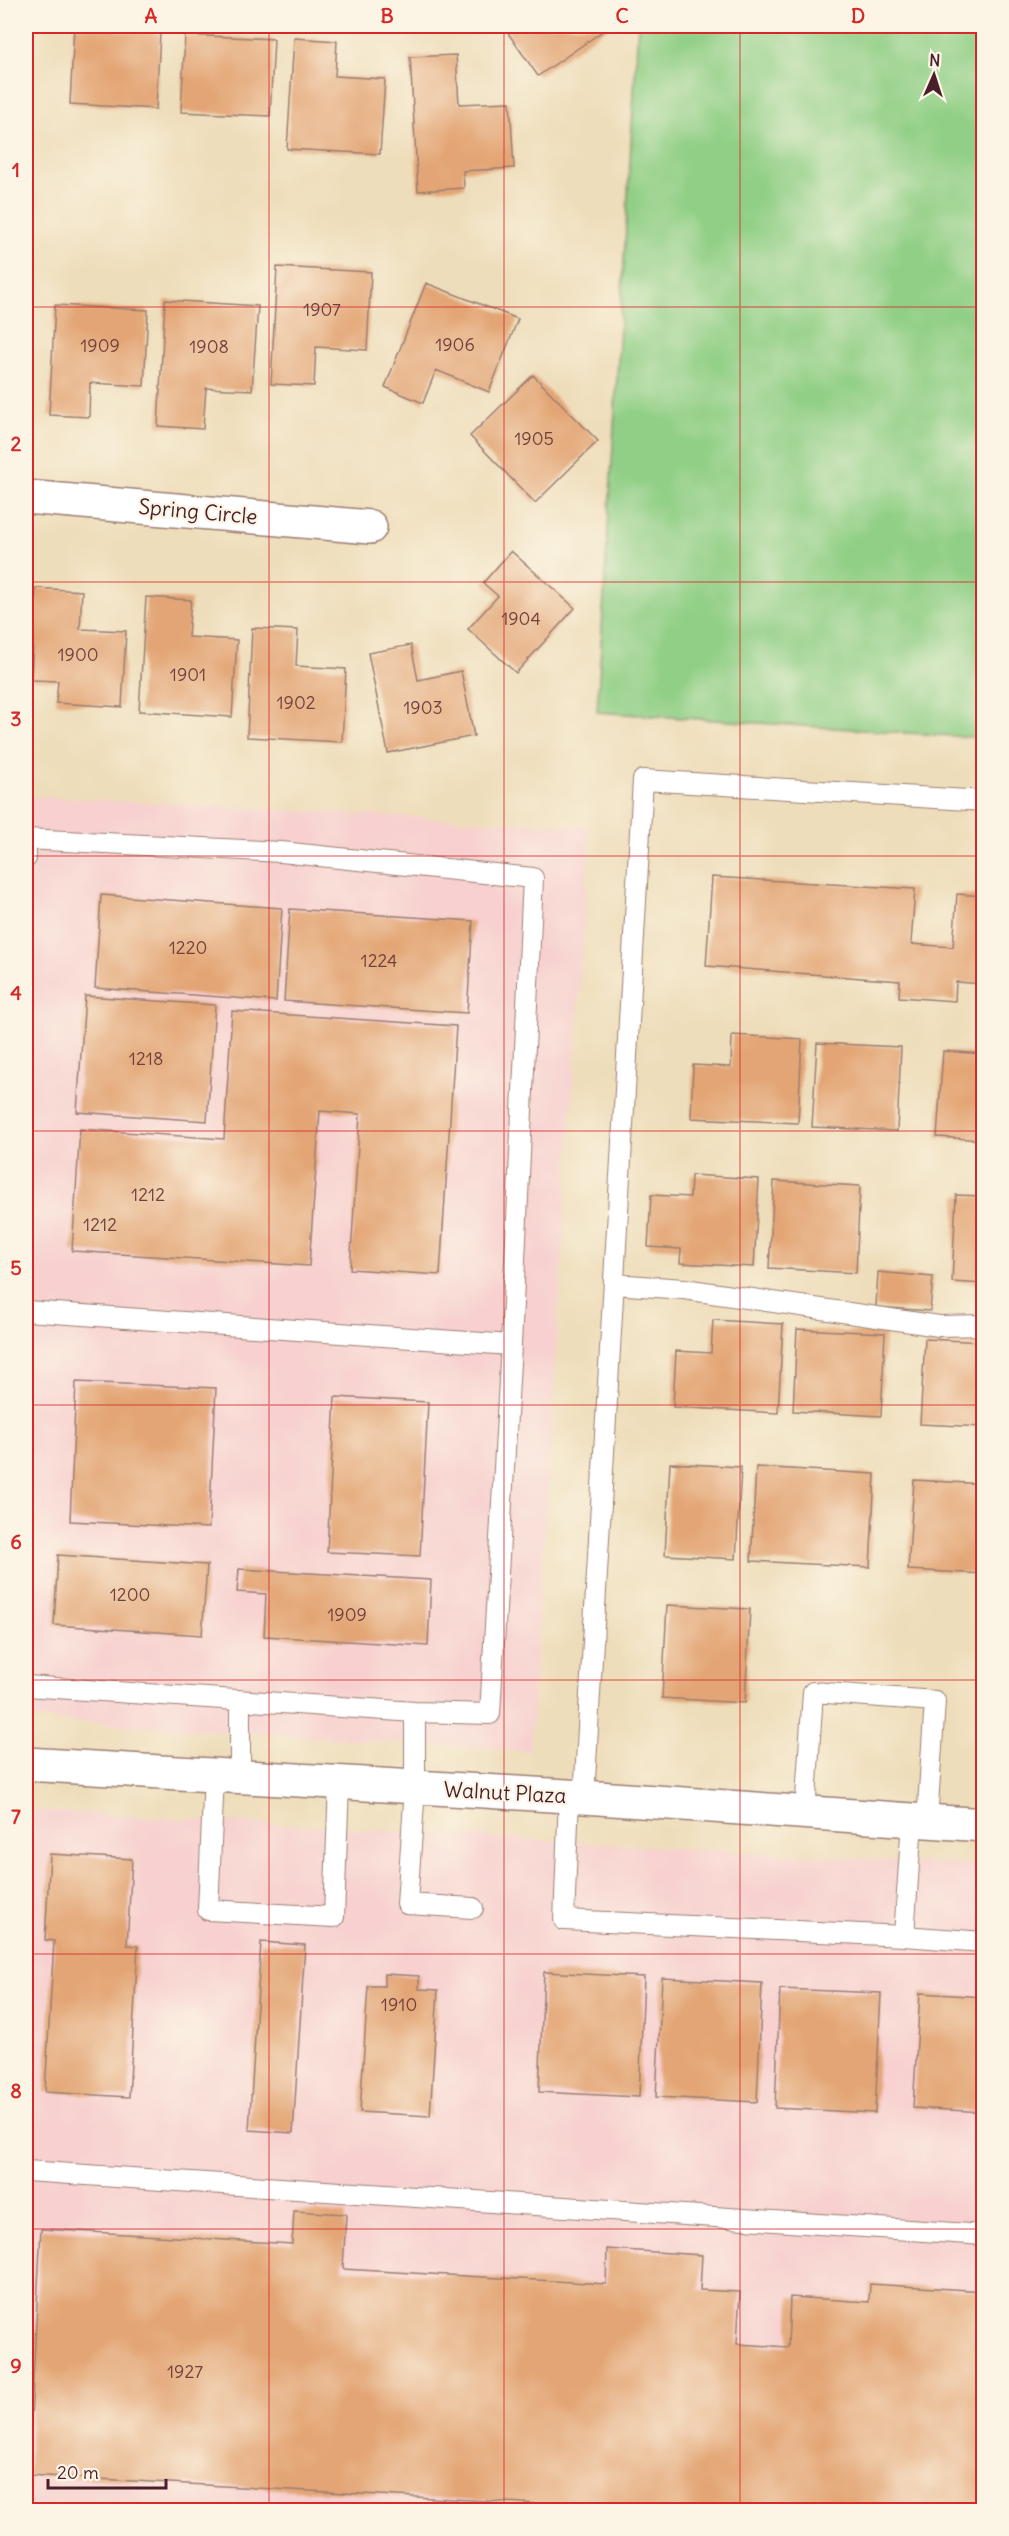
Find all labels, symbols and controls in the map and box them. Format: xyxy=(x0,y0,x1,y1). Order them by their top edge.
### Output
text: A xyxy=(145,3,158,28)
text: B xyxy=(380,3,394,28)
text: C xyxy=(615,3,629,28)
text: D xyxy=(851,3,865,28)
north arrow xyxy=(904,45,964,105)
text: N xyxy=(929,50,941,70)
text: 1 xyxy=(12,157,20,182)
house number: 1907 xyxy=(303,298,341,321)
house number: 1906 xyxy=(435,333,475,356)
house number: 1909 xyxy=(80,334,120,357)
house number: 1908 xyxy=(189,335,229,358)
house number: 1905 xyxy=(514,427,554,450)
text: 2 xyxy=(11,431,22,456)
street label: Spring Circle xyxy=(137,493,259,530)
house number: 1904 xyxy=(501,607,541,630)
house number: 1900 xyxy=(57,643,99,666)
house number: 1901 xyxy=(170,663,206,686)
house number: 1902 xyxy=(276,691,316,714)
house number: 1903 xyxy=(403,696,443,719)
text: 3 xyxy=(10,706,22,731)
house number: 1220 xyxy=(169,936,207,959)
house number: 1224 xyxy=(361,949,398,972)
text: 4 xyxy=(10,980,22,1005)
house number: 1218 xyxy=(129,1047,163,1070)
house number: 1212 xyxy=(131,1183,165,1206)
house number: 1212 xyxy=(83,1213,117,1236)
text: 5 xyxy=(10,1255,22,1280)
text: 6 xyxy=(10,1529,22,1554)
house number: 1200 xyxy=(110,1583,150,1606)
house number: 1909 xyxy=(327,1603,367,1626)
street label: Walnut Plaza xyxy=(443,1776,567,1809)
text: 7 xyxy=(11,1804,21,1829)
house number: 1910 xyxy=(381,1993,417,2016)
text: 8 xyxy=(10,2078,22,2103)
text: 9 xyxy=(10,2353,22,2378)
house number: 1927 xyxy=(167,2360,203,2383)
scale bar xyxy=(48,2452,166,2490)
text: 20 m xyxy=(57,2461,99,2484)

